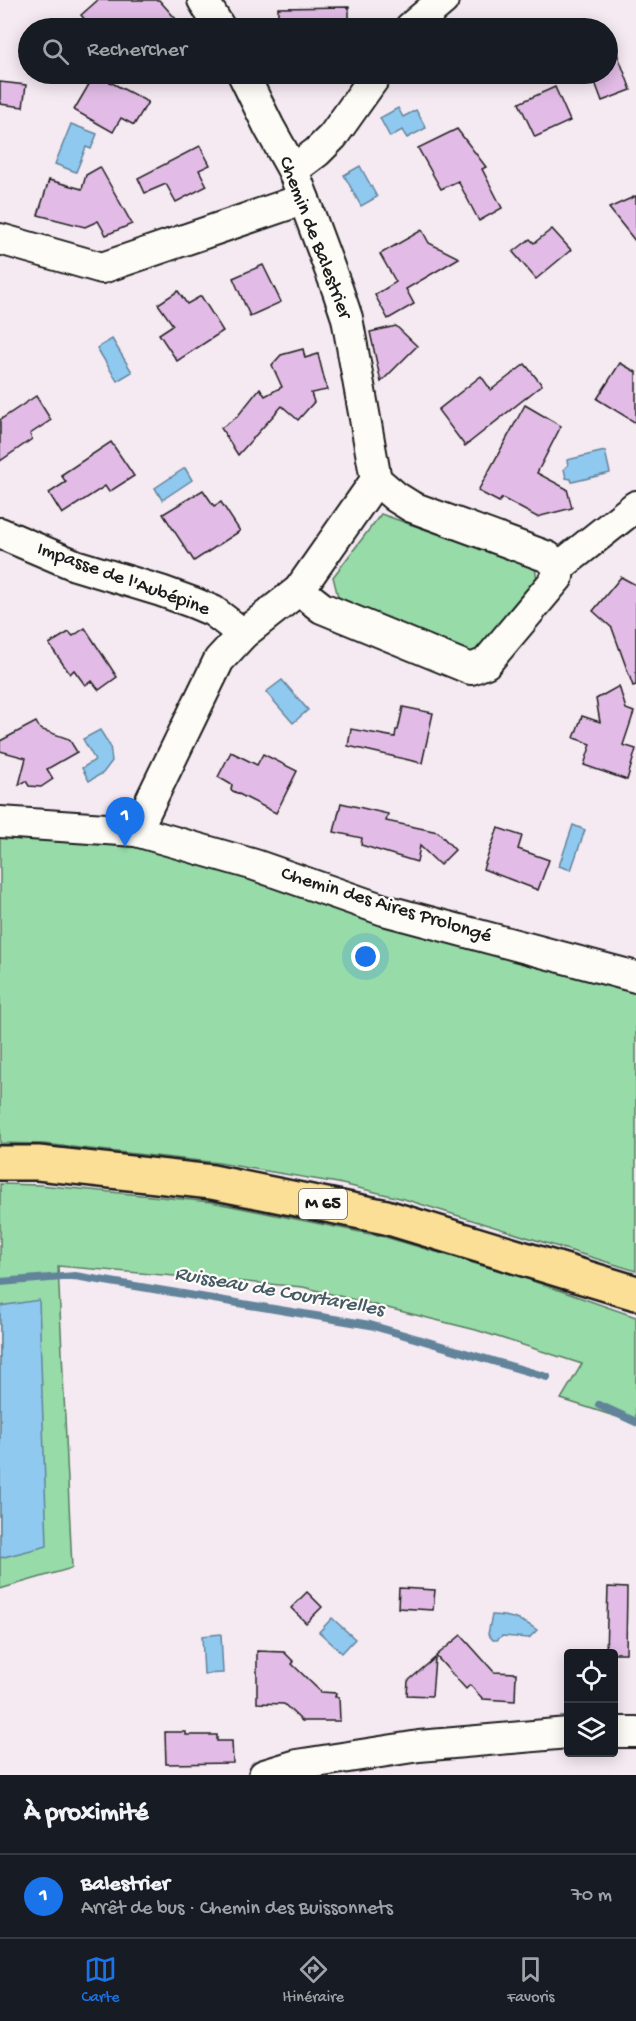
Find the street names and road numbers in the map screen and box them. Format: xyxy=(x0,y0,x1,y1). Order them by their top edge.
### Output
street label: Chemin de Balestrier xyxy=(272,154,356,324)
street label: Impasse de l'Aubépine xyxy=(34,538,213,622)
street label: Chemin des Aires Prolongé xyxy=(278,863,495,949)
road number: M 65 xyxy=(299,1189,347,1219)

